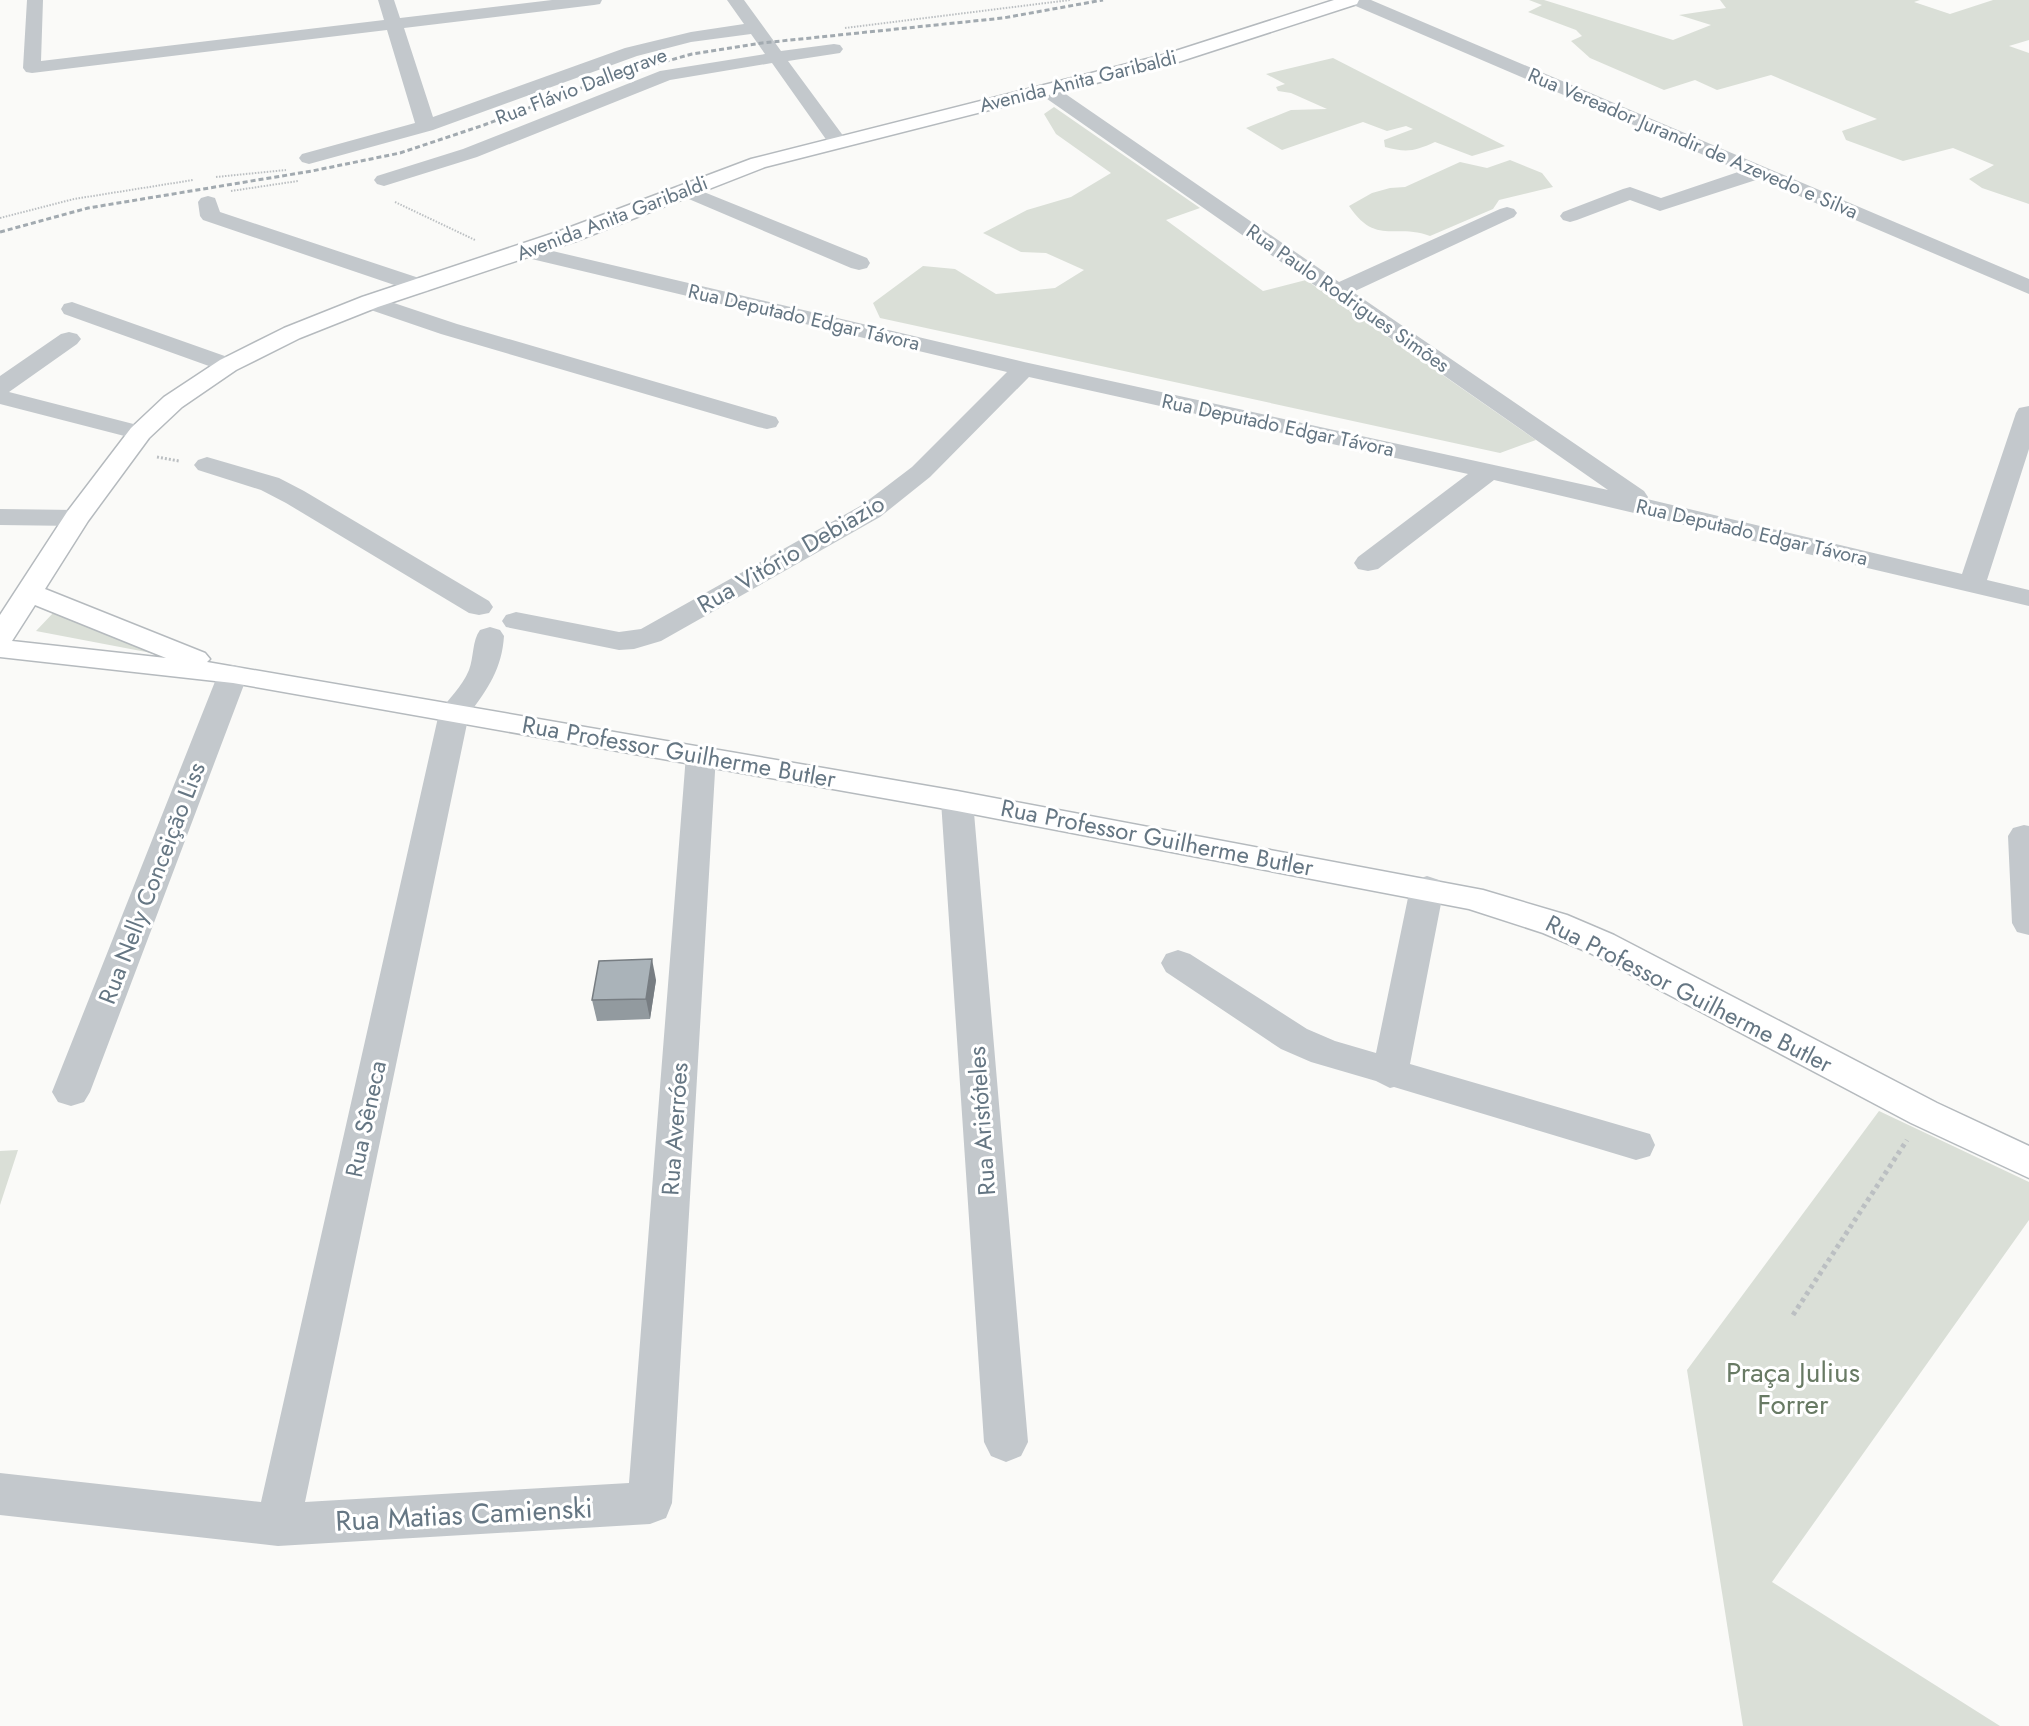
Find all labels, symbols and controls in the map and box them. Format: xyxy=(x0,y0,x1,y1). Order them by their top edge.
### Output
street label: Rua Flávio Dallegrave xyxy=(491,40,671,133)
street label: Avenida Anita Garibaldi xyxy=(976,43,1180,120)
street label: Rua Vereador Jurandir de Azevedo e Silva xyxy=(1523,61,1862,226)
street label: Avenida Anita Garibaldi xyxy=(512,169,712,268)
street label: Rua Paulo Rodrigues Simões xyxy=(1240,217,1455,380)
street label: Rua Deputado Edgar Távora xyxy=(685,277,923,358)
street label: Rua Deputado Edgar Távora xyxy=(1159,387,1397,464)
street label: Rua Vitório Debiazio xyxy=(691,486,891,621)
street label: Rua Deputado Edgar Távora xyxy=(1633,492,1871,573)
street label: Rua Professor Guilherme Butler xyxy=(520,707,839,796)
street label: Rua Nelly Conceição Liss xyxy=(89,757,214,1009)
street label: Rua Professor Guilherme Butler xyxy=(998,790,1317,885)
street label: Rua Professor Guilherme Butler xyxy=(1540,906,1839,1082)
street label: Rua Aristóteles xyxy=(959,1045,1004,1197)
street label: Rua Sêneca xyxy=(336,1057,395,1180)
street label: Rua Averróes xyxy=(652,1061,697,1197)
park label: Praça Julius Forrer xyxy=(1726,1352,1860,1425)
street label: Rua Matias Camienski xyxy=(334,1487,594,1542)

